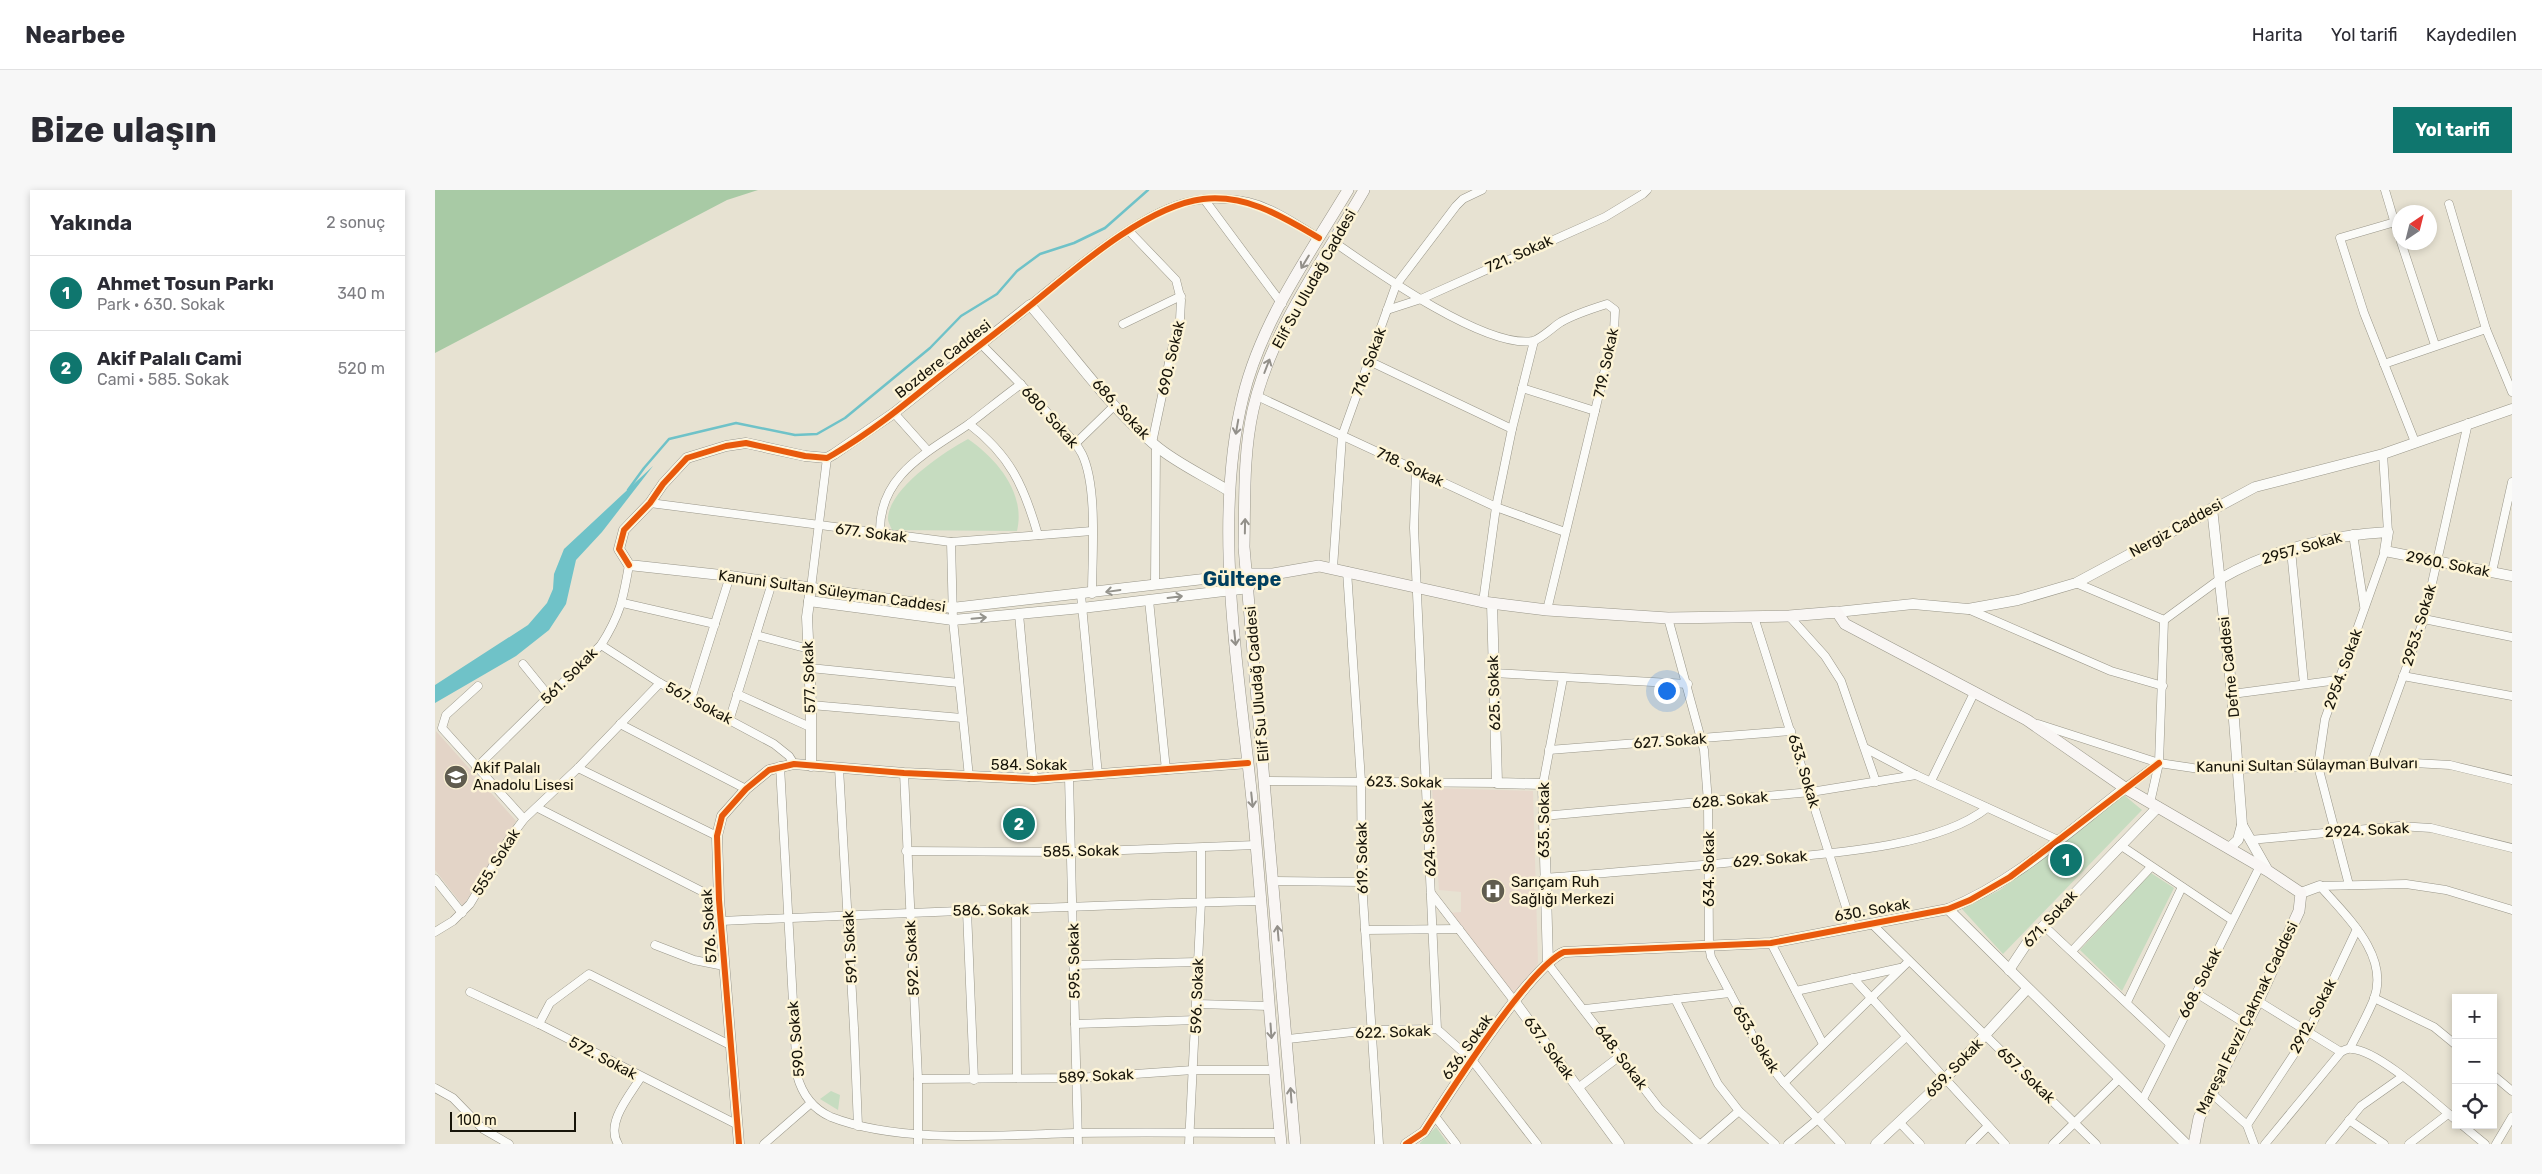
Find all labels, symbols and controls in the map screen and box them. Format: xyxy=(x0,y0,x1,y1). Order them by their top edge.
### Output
text: Nearbee xyxy=(25,21,125,49)
text: Harita xyxy=(2252,24,2303,46)
text: Yol tarifi xyxy=(2331,24,2398,46)
text: Kaydedilen xyxy=(2426,24,2517,46)
button: Yol tarifi xyxy=(2393,107,2512,153)
text: Bize ulaşın xyxy=(30,109,217,151)
north arrow xyxy=(2392,205,2437,250)
street label: Elif Su Uludağ Caddesi xyxy=(1268,206,1360,352)
text: Yakında xyxy=(50,210,132,235)
text: 2 sonuç xyxy=(326,213,385,232)
street label: 721. Sokak xyxy=(1482,231,1556,277)
one-way arrow xyxy=(1299,255,1309,269)
text: Ahmet Tosun Parkı xyxy=(97,272,274,295)
text: 1 xyxy=(62,284,70,303)
text: 340 m xyxy=(337,284,385,303)
text: Park · 630. Sokak xyxy=(97,295,225,314)
street label: Bozdere Caddesi xyxy=(891,316,995,402)
street label: 690. Sokak xyxy=(1154,319,1188,397)
street label: 716. Sokak xyxy=(1348,325,1390,399)
street label: 719. Sokak xyxy=(1590,326,1622,400)
text: Akif Palalı Cami xyxy=(97,347,242,370)
text: 2 xyxy=(61,359,71,378)
text: 520 m xyxy=(338,359,385,378)
one-way arrow xyxy=(1263,359,1273,374)
text: Cami · 585. Sokak xyxy=(97,370,229,389)
street label: 686. Sokak xyxy=(1088,375,1154,443)
street label: 680. Sokak xyxy=(1018,382,1083,452)
one-way arrow xyxy=(1231,419,1241,435)
street label: 718. Sokak xyxy=(1373,444,1447,491)
street label: Nergiz Caddesi xyxy=(2126,495,2226,561)
one-way arrow xyxy=(1240,518,1250,534)
street label: 677. Sokak xyxy=(834,520,908,546)
street label: 2957. Sokak xyxy=(2260,528,2344,568)
street label: 2960. Sokak xyxy=(2405,547,2492,581)
street label: Kanuni Sultan Süleyman Caddesi xyxy=(717,566,947,616)
district label: Gültepe xyxy=(1203,567,1281,591)
street label: 2953. Sokak xyxy=(2398,582,2440,668)
one-way arrow xyxy=(1105,586,1121,596)
one-way arrow xyxy=(1167,592,1183,602)
street label: Elif Su Uludağ Caddesi xyxy=(1241,605,1273,763)
one-way arrow xyxy=(970,613,986,622)
street label: Defne Caddesi xyxy=(2215,616,2243,718)
street label: 2954. Sokak xyxy=(2320,626,2366,712)
one-way arrow xyxy=(1231,630,1240,646)
street label: 577. Sokak xyxy=(799,640,819,713)
street label: 561. Sokak xyxy=(537,644,601,708)
street label: 625. Sokak xyxy=(1484,655,1504,731)
street label: 567. Sokak xyxy=(662,678,736,728)
your location xyxy=(1654,678,1680,704)
street label: 627. Sokak xyxy=(1633,729,1708,753)
street label: 633. Sokak xyxy=(1784,732,1824,810)
street label: Kanuni Sultan Sülayman Bulvarı xyxy=(2196,754,2418,776)
street label: 584. Sokak xyxy=(991,756,1068,774)
place label: Akif Palalı Anadolu Lisesi xyxy=(473,759,574,794)
school or university icon: Akif Palalı Anadolu Lisesi xyxy=(443,764,469,790)
street label: 623. Sokak xyxy=(1366,772,1442,792)
street label: 635. Sokak xyxy=(1535,782,1553,858)
street label: 628. Sokak xyxy=(1691,788,1769,812)
one-way arrow xyxy=(1247,791,1256,807)
street label: 624. Sokak xyxy=(1418,800,1440,877)
pin: 2 xyxy=(1003,805,1035,843)
street label: 2924. Sokak xyxy=(2324,819,2410,841)
street label: 619. Sokak xyxy=(1352,822,1372,894)
street label: 555. Sokak xyxy=(468,825,524,899)
street label: 634. Sokak xyxy=(1700,831,1718,907)
street label: 585. Sokak xyxy=(1043,841,1120,861)
pin: 1 xyxy=(2050,841,2082,879)
street label: 629. Sokak xyxy=(1732,847,1808,871)
place label: Sarıçam Ruh Sağlığı Merkezi xyxy=(1511,873,1614,908)
hospital icon: Sarıçam Ruh Sağlığı Merkezi xyxy=(1480,878,1506,904)
street label: 671. Sokak xyxy=(2019,886,2081,951)
street label: 576. Sokak xyxy=(697,888,721,964)
street label: 630. Sokak xyxy=(1833,894,1911,925)
street label: 586. Sokak xyxy=(953,900,1030,920)
street label: 591. Sokak xyxy=(839,910,861,984)
street label: Mareşal Fevzi Çakmak Caddesi xyxy=(2192,919,2302,1117)
street label: 592. Sokak xyxy=(901,920,923,996)
street label: 595. Sokak xyxy=(1064,923,1084,999)
one-way arrow xyxy=(1274,926,1283,942)
street label: 668. Sokak xyxy=(2175,945,2225,1021)
street label: 596. Sokak xyxy=(1187,958,1207,1034)
street label: 2912. Sokak xyxy=(2286,975,2340,1056)
map controls xyxy=(2452,994,2497,1129)
button: + xyxy=(2452,994,2497,1039)
street label: 590. Sokak xyxy=(784,1000,808,1078)
street label: 653. Sokak xyxy=(1729,1002,1783,1076)
street label: 636. Sokak xyxy=(1438,1010,1496,1083)
street label: 637. Sokak xyxy=(1520,1013,1578,1083)
street label: 648. Sokak xyxy=(1591,1021,1651,1093)
street label: 622. Sokak xyxy=(1355,1022,1431,1042)
one-way arrow xyxy=(1266,1023,1275,1039)
street label: 572. Sokak xyxy=(566,1033,640,1084)
street label: 659. Sokak xyxy=(1922,1035,1987,1101)
button: − xyxy=(2452,1039,2497,1084)
street label: 657. Sokak xyxy=(1993,1043,2059,1107)
street label: 589. Sokak xyxy=(1058,1065,1134,1087)
button: locate xyxy=(2452,1084,2497,1129)
one-way arrow xyxy=(1287,1088,1296,1104)
scale bar xyxy=(450,1109,576,1132)
text: 100 m xyxy=(457,1112,497,1129)

